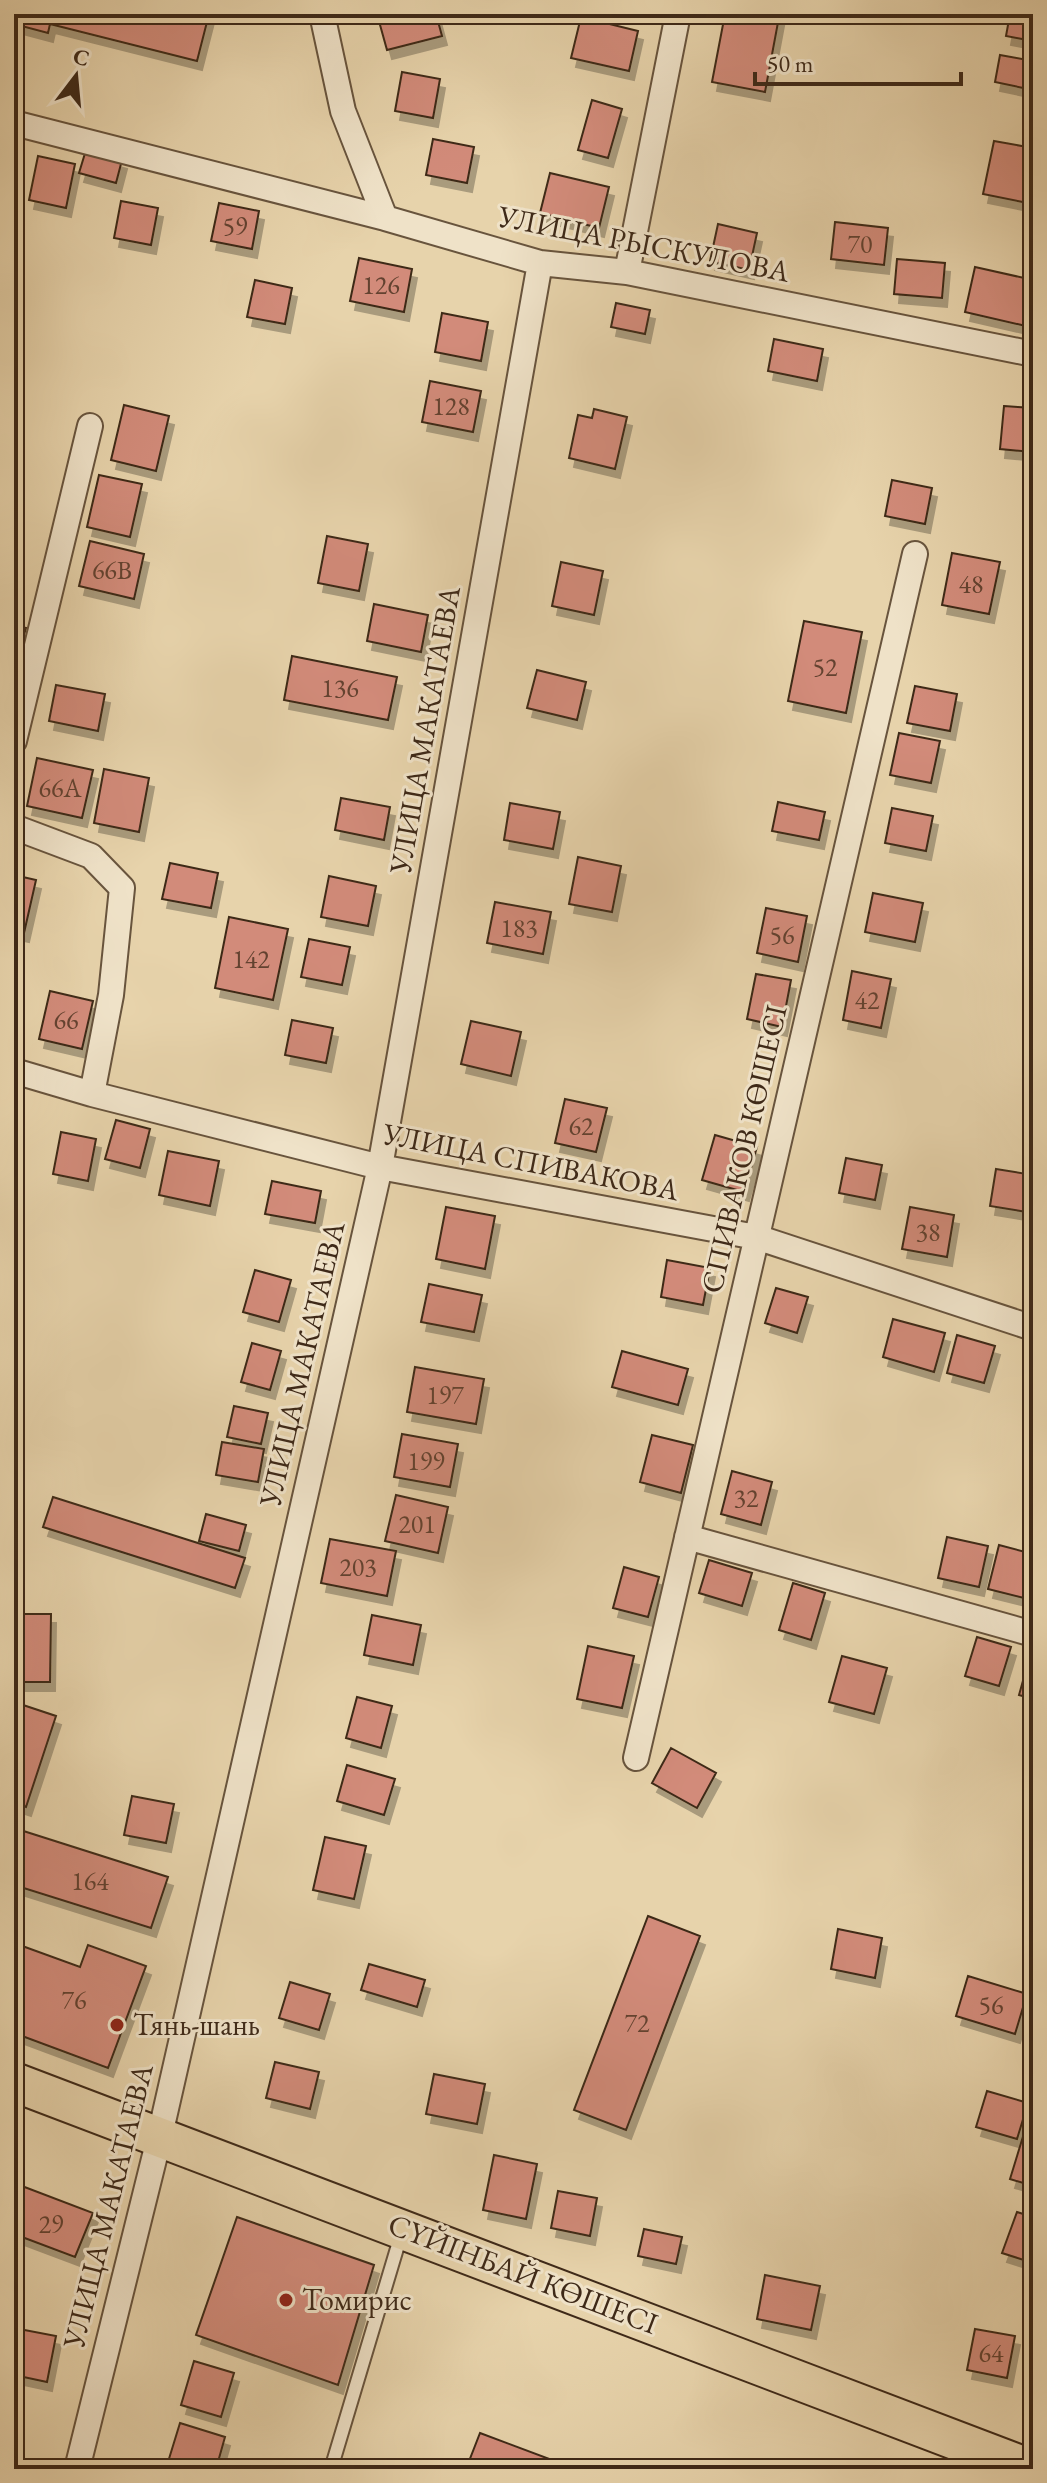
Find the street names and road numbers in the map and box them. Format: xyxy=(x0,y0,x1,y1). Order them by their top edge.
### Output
street label: УЛИЦА РЫСКУЛОВА xyxy=(494,196,793,291)
street label: УЛИЦА МАКАТАЕВА xyxy=(380,583,469,878)
street label: СПИВАКОВ КӨШЕСІ xyxy=(691,1001,796,1297)
street label: УЛИЦА СПИВАКОВА xyxy=(379,1113,683,1209)
street label: УЛИЦА МАКАТАЕВА xyxy=(249,1217,353,1511)
street label: УЛИЦА МАКАТАЕВА xyxy=(53,2059,162,2353)
street label: СҮЙІНБАЙ КӨШЕСІ xyxy=(383,2204,663,2343)

